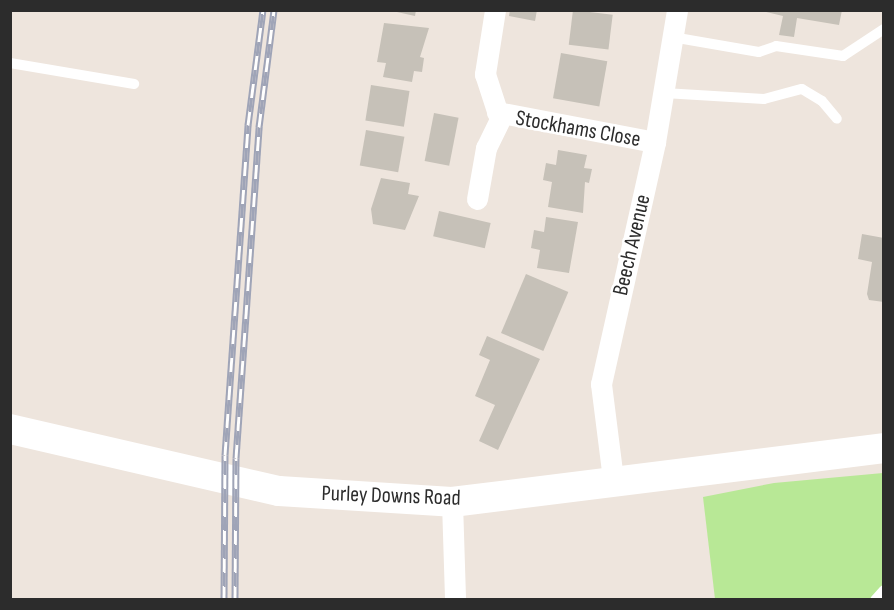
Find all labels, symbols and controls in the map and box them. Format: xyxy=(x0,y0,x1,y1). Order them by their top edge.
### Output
street label: Stockhams Close xyxy=(514,105,642,153)
street label: Beech Avenue xyxy=(608,192,656,298)
street label: Purley Downs Road xyxy=(321,480,461,512)

